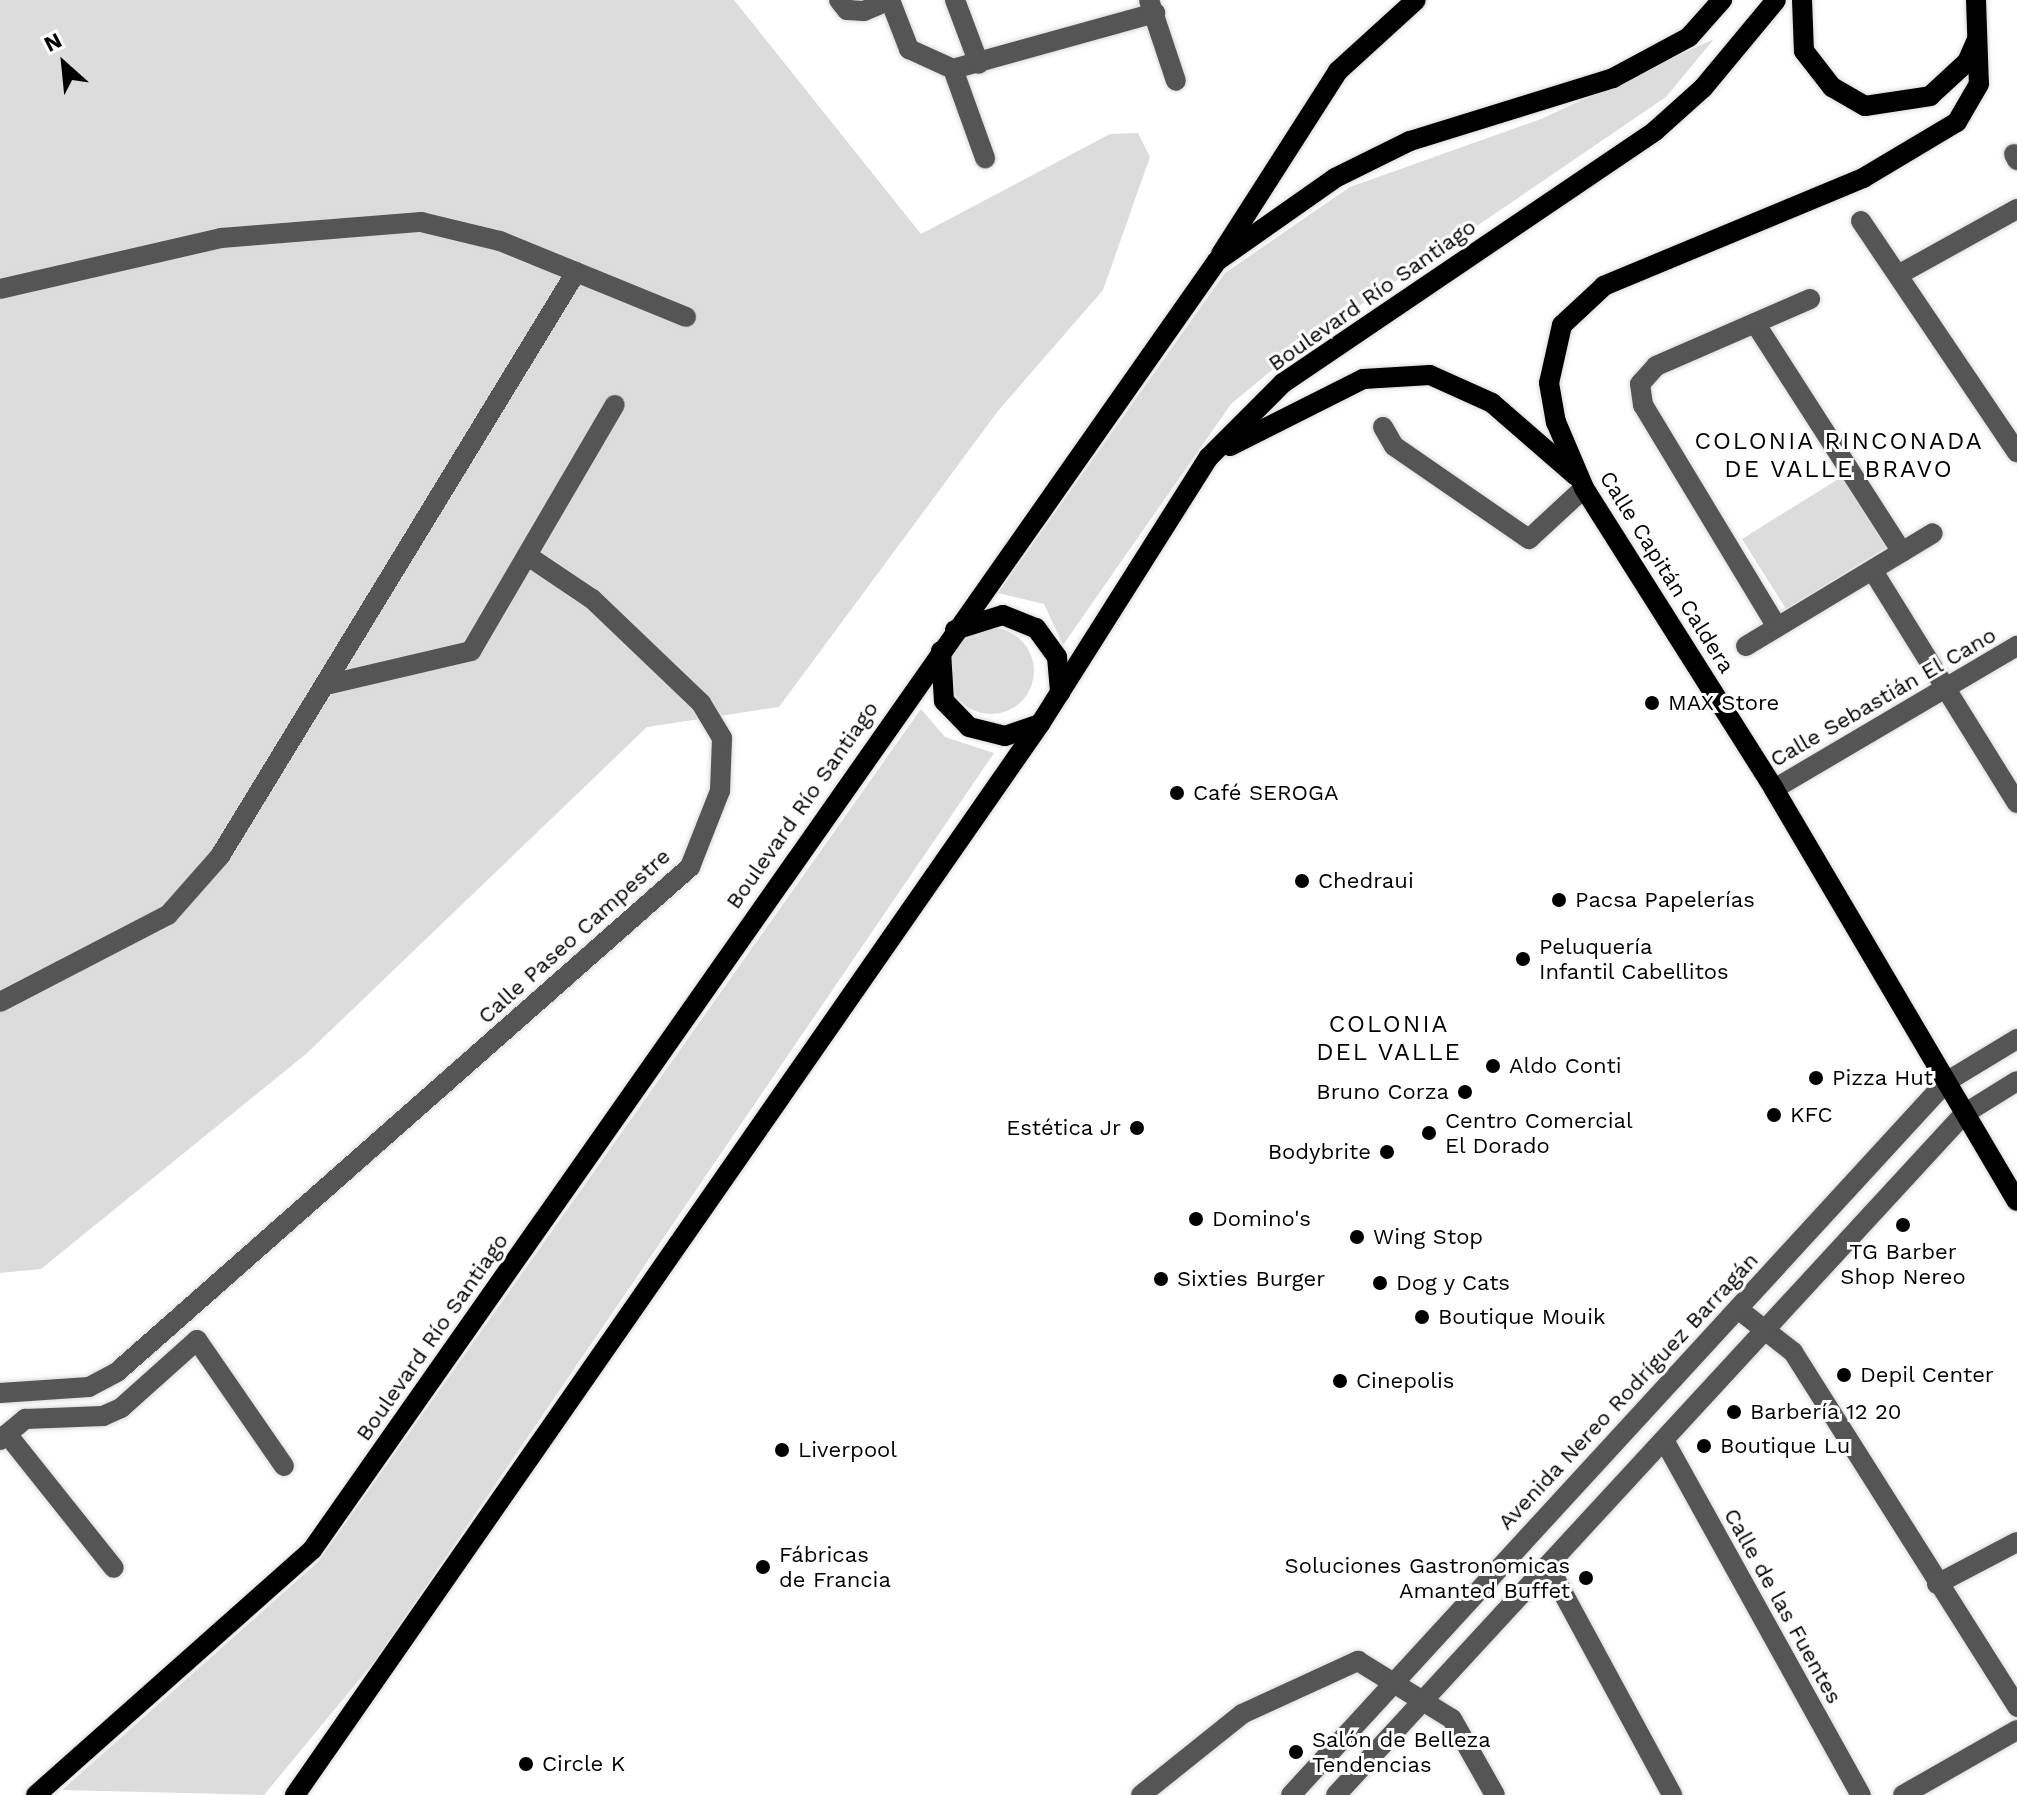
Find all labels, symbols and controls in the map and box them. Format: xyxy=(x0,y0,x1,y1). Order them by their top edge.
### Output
north arrow xyxy=(24,24,104,104)
text: N xyxy=(40,27,66,57)
street label: Boulevard Río Santiago xyxy=(1263,213,1481,377)
district label: COLONIA RINCONADA DE VALLE BRAVO xyxy=(1694,428,1984,484)
street label: Calle Capitán Caldera xyxy=(1594,466,1740,678)
street label: Calle Sebastián El Cano xyxy=(1765,621,2001,773)
place label: MAX Store xyxy=(1668,690,1779,716)
marker: MAX Store xyxy=(1643,694,1661,712)
street label: Boulevard Río Santiago xyxy=(720,696,884,914)
place label: Café SEROGA xyxy=(1193,780,1339,806)
marker: Café SEROGA xyxy=(1168,784,1186,802)
street label: Calle Paseo Campestre xyxy=(473,843,675,1029)
place label: Chedraui xyxy=(1318,868,1414,894)
marker: Chedraui xyxy=(1293,872,1311,890)
place label: Pacsa Papelerías xyxy=(1575,887,1755,913)
marker: Pacsa Papelerías xyxy=(1550,891,1568,909)
place label: Peluquería Infantil Cabellitos xyxy=(1539,933,1729,984)
marker: Peluquería Infantil Cabellitos xyxy=(1514,950,1532,968)
district label: COLONIA DEL VALLE xyxy=(1315,1011,1463,1067)
place label: Aldo Conti xyxy=(1509,1053,1622,1079)
marker: Aldo Conti xyxy=(1484,1057,1502,1075)
place label: Pizza Hut xyxy=(1832,1065,1933,1091)
marker: Pizza Hut xyxy=(1807,1069,1825,1087)
place label: Bruno Corza xyxy=(1316,1079,1449,1105)
marker: Bruno Corza xyxy=(1456,1083,1474,1101)
place label: KFC xyxy=(1790,1102,1833,1128)
marker: KFC xyxy=(1765,1106,1783,1124)
place label: Centro Comercial El Dorado xyxy=(1445,1107,1633,1158)
place label: Estética Jr xyxy=(1005,1115,1121,1141)
marker: Estética Jr xyxy=(1128,1119,1146,1137)
marker: Centro Comercial El Dorado xyxy=(1420,1124,1438,1142)
place label: Bodybrite xyxy=(1268,1139,1371,1165)
marker: Bodybrite xyxy=(1378,1143,1396,1161)
place label: Domino's xyxy=(1212,1206,1311,1232)
marker: Domino's xyxy=(1187,1210,1205,1228)
marker: TG Barber Shop Nereo xyxy=(1894,1216,1912,1234)
place label: Wing Stop xyxy=(1373,1224,1483,1250)
street label: Boulevard Río Santiago xyxy=(350,1228,514,1446)
marker: Wing Stop xyxy=(1348,1228,1366,1246)
place label: TG Barber Shop Nereo xyxy=(1840,1238,1966,1290)
street label: Avenida Nereo Rodríguez Barragán xyxy=(1492,1247,1764,1535)
place label: Sixties Burger xyxy=(1177,1266,1325,1292)
marker: Sixties Burger xyxy=(1152,1270,1170,1288)
place label: Dog y Cats xyxy=(1396,1270,1511,1296)
marker: Dog y Cats xyxy=(1371,1274,1389,1292)
place label: Boutique Mouik xyxy=(1438,1304,1605,1330)
marker: Boutique Mouik xyxy=(1413,1308,1431,1326)
place label: Depil Center xyxy=(1860,1362,1995,1388)
marker: Depil Center xyxy=(1835,1366,1853,1384)
place label: Cinepolis xyxy=(1356,1368,1454,1394)
marker: Cinepolis xyxy=(1331,1372,1349,1390)
place label: Barbería 12 20 xyxy=(1750,1399,1902,1425)
marker: Barbería 12 20 xyxy=(1725,1403,1743,1421)
place label: Boutique Lu xyxy=(1720,1433,1850,1459)
place label: Liverpool xyxy=(798,1437,897,1463)
marker: Boutique Lu xyxy=(1695,1437,1713,1455)
marker: Liverpool xyxy=(773,1441,791,1459)
street label: Calle de las Fuentes xyxy=(1718,1504,1848,1708)
place label: Fábricas de Francia xyxy=(779,1541,891,1592)
place label: Soluciones Gastronomicas Amanted Buffet xyxy=(1285,1552,1570,1604)
marker: Fábricas de Francia xyxy=(754,1558,772,1576)
marker: Soluciones Gastronomicas Amanted Buffet xyxy=(1577,1569,1595,1587)
place label: Salón de Belleza Tendencias xyxy=(1312,1726,1491,1778)
marker: Salón de Belleza Tendencias xyxy=(1287,1743,1305,1761)
place label: Circle K xyxy=(542,1751,625,1777)
marker: Circle K xyxy=(517,1755,535,1773)

